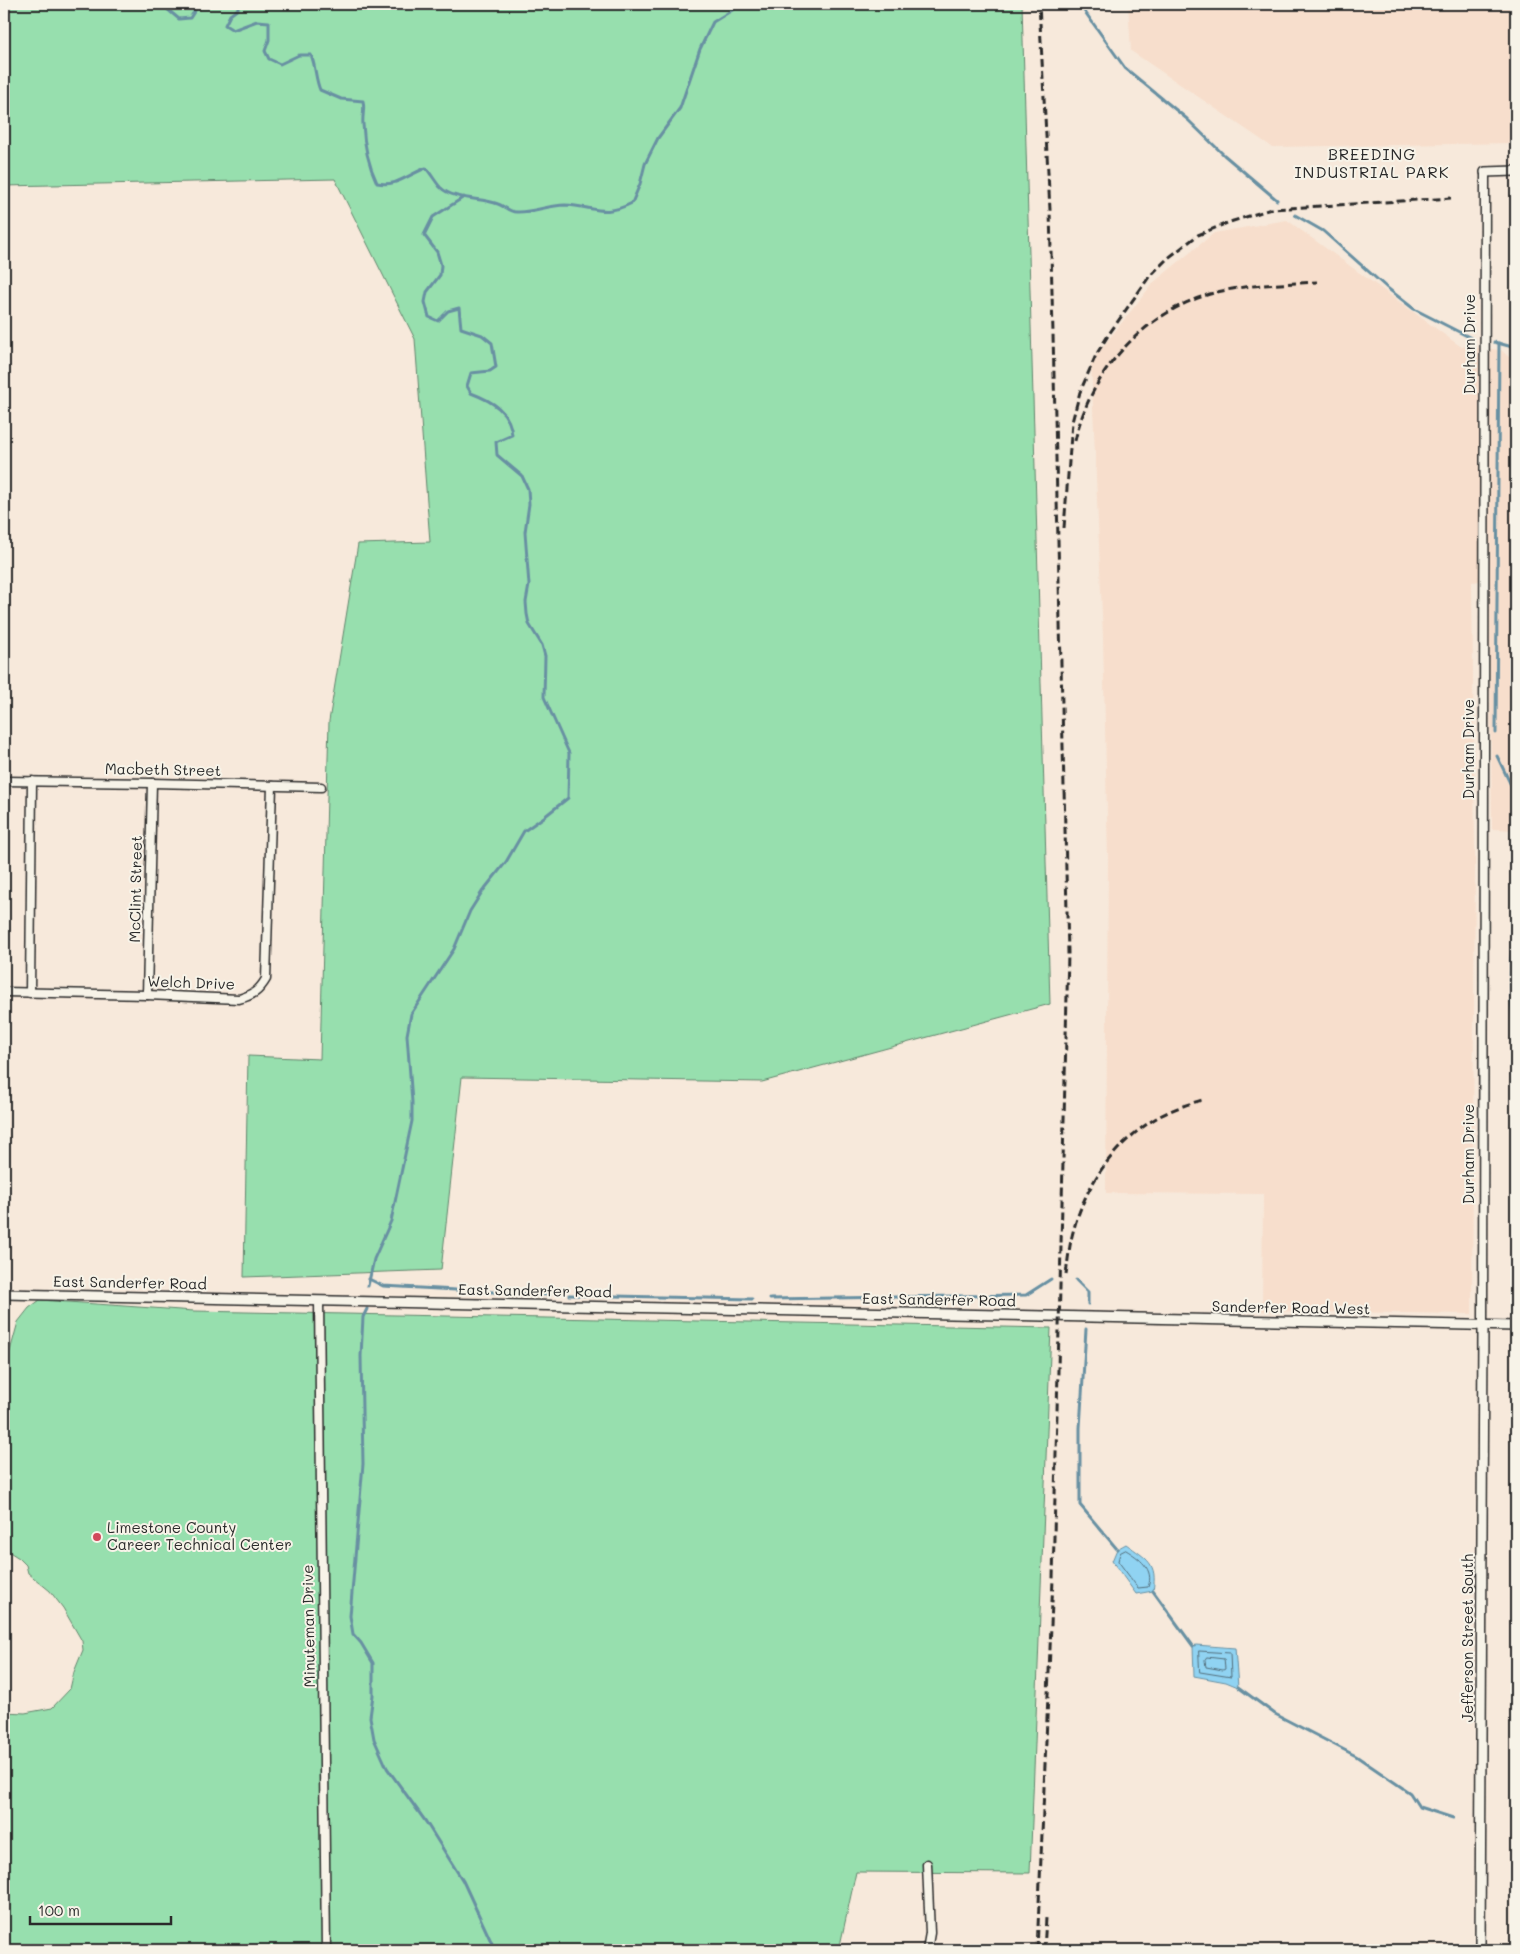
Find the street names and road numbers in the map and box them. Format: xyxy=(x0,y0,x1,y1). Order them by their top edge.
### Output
street label: Durham Drive xyxy=(1459,294,1479,394)
street label: Durham Drive xyxy=(1458,699,1478,799)
street label: Macbeth Street xyxy=(105,758,221,780)
street label: McClint Street xyxy=(124,835,146,943)
street label: Welch Drive xyxy=(147,970,235,994)
street label: Durham Drive xyxy=(1458,1104,1478,1204)
street label: East Sanderfer Road xyxy=(53,1271,207,1293)
street label: East Sanderfer Road xyxy=(458,1279,612,1301)
street label: East Sanderfer Road xyxy=(862,1288,1016,1310)
street label: Sanderfer Road West xyxy=(1212,1296,1370,1318)
street label: Jefferson Street South xyxy=(1457,1554,1477,1722)
street label: Minuteman Drive xyxy=(297,1564,319,1688)

